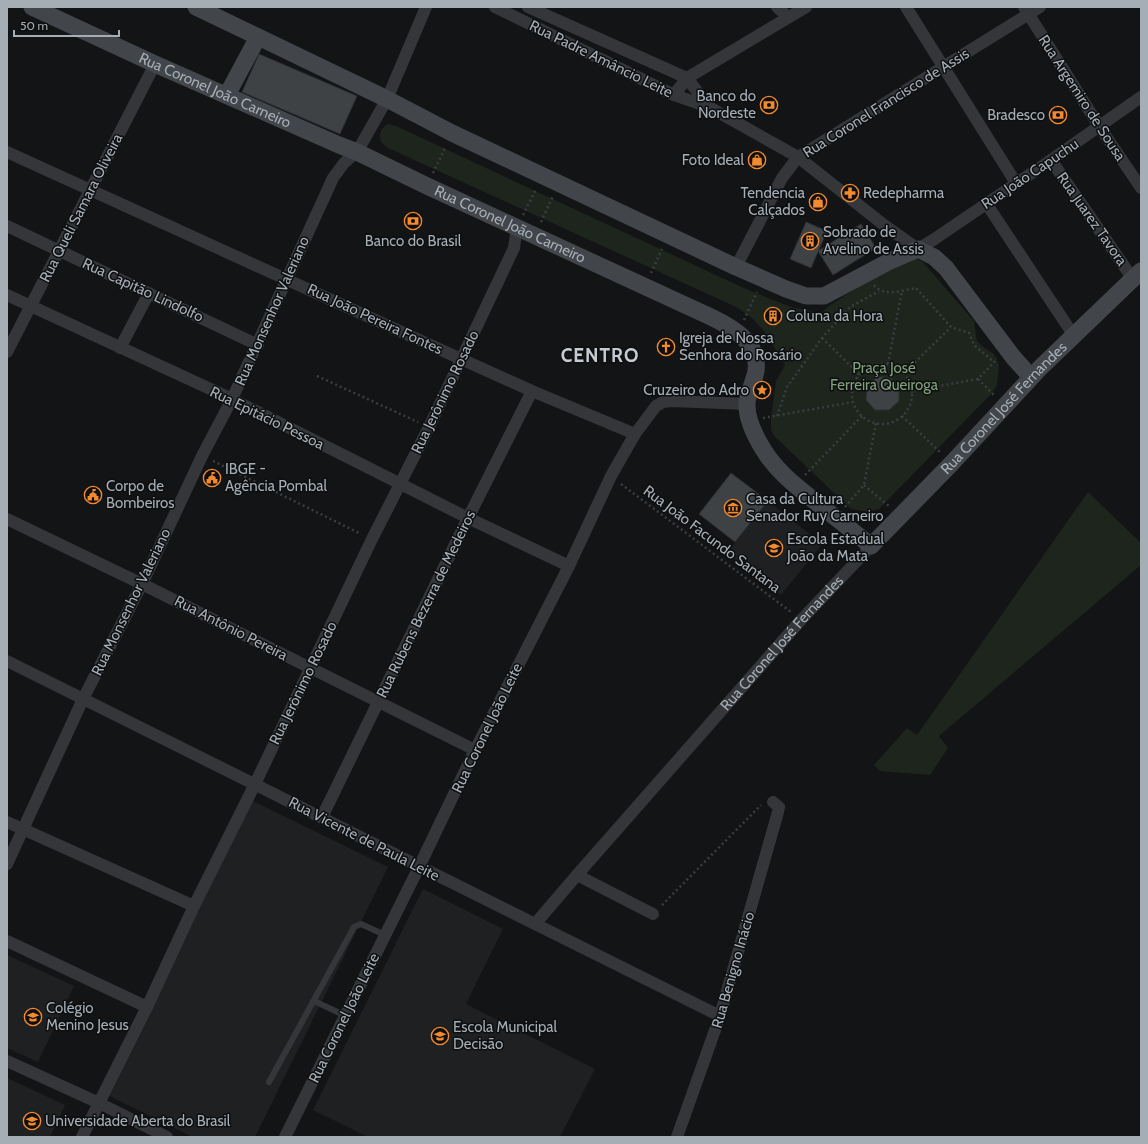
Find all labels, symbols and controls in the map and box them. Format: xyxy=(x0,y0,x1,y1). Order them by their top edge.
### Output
scale bar xyxy=(14,12,119,38)
street label: Rua Padre Amâncio Leite xyxy=(526,16,676,102)
text: 50 m xyxy=(20,18,48,33)
street label: Rua Argemiro de Sousa xyxy=(1035,32,1130,165)
street label: Rua Coronel Francisco de Assis xyxy=(800,44,972,162)
street label: Rua Coronel João Carneiro xyxy=(136,49,294,132)
place label: Banco do Nordeste xyxy=(697,87,756,122)
bank icon: Banco do Nordeste xyxy=(759,95,779,115)
bank icon: Bradesco xyxy=(1048,105,1068,125)
place label: Bradesco xyxy=(987,106,1045,124)
street label: Rua Queli Samara Oliveira xyxy=(36,130,127,285)
street label: Rua João Capuchu xyxy=(978,135,1082,213)
shop icon: Foto Ideal xyxy=(747,150,767,170)
place label: Foto Ideal xyxy=(682,151,744,169)
street label: Rua Juarez Tavora xyxy=(1053,169,1131,270)
street label: Rua Coronel João Carneiro xyxy=(431,182,588,267)
pharmacy icon: Redepharma xyxy=(840,183,860,203)
place label: Tendencia Calçados xyxy=(741,184,806,219)
place label: Redepharma xyxy=(863,184,945,202)
shop icon: Tendencia Calçados xyxy=(808,192,828,212)
bank icon: Banco do Brasil xyxy=(403,211,423,231)
place label: Sobrado de Avelino de Assis xyxy=(823,223,924,258)
building icon: Sobrado de Avelino de Assis xyxy=(800,231,820,251)
place label: Banco do Brasil xyxy=(365,232,462,250)
street label: Rua Monsenhor Valeriano xyxy=(231,234,313,388)
street label: Rua Capitão Lindolfo xyxy=(80,254,206,326)
street label: Rua João Pereira Fontes xyxy=(304,280,446,358)
building icon: Coluna da Hora xyxy=(763,306,783,326)
place label: Coluna da Hora xyxy=(786,307,884,325)
street label: Rua Jerônimo Rosado xyxy=(407,328,483,456)
place label: Igreja de Nossa Senhora do Rosário xyxy=(679,329,802,364)
church icon: Igreja de Nossa Senhora do Rosário xyxy=(656,337,676,357)
street label: Rua Coronel José Fernandes xyxy=(937,338,1071,478)
district label: CENTRO xyxy=(561,344,639,367)
park label: Praça José Ferreira Queiroga xyxy=(830,359,939,394)
place icon: Cruzeiro do Adro xyxy=(752,380,772,400)
place label: Cruzeiro do Adro xyxy=(643,381,749,399)
street label: Rua Epitácio Pessoa xyxy=(207,383,328,454)
place label: IBGE - Agência Pombal xyxy=(225,460,328,495)
public building icon: IBGE - Agência Pombal xyxy=(202,468,222,488)
place label: Corpo de Bombeiros xyxy=(106,477,175,512)
street label: Rua João Facundo Santana xyxy=(640,481,785,597)
public building icon: Corpo de Bombeiros xyxy=(83,485,103,505)
place label: Casa da Cultura Senador Ruy Carneiro xyxy=(746,490,884,525)
museum icon: Casa da Cultura Senador Ruy Carneiro xyxy=(723,498,743,518)
street label: Rua Rubens Bezerra de Medeiros xyxy=(373,507,479,701)
street label: Rua Monsenhor Valeriano xyxy=(88,526,174,678)
place label: Escola Estadual João da Mata xyxy=(786,530,885,565)
school or university icon: Escola Estadual João da Mata xyxy=(764,538,784,558)
street label: Rua Coronel José Fernandes xyxy=(717,572,847,714)
street label: Rua Antônio Pereira xyxy=(171,592,291,665)
street label: Rua Jerônimo Rosado xyxy=(265,619,341,747)
street label: Rua Coronel João Leite xyxy=(448,660,526,796)
street label: Rua Vicente de Paula Leite xyxy=(286,793,443,885)
street label: Rua Benigno Inácio xyxy=(708,910,758,1030)
street label: Rua Coronel João Leite xyxy=(305,950,383,1086)
place label: Colégio Menino Jesus xyxy=(46,999,129,1034)
school or university icon: Colégio Menino Jesus xyxy=(23,1007,43,1027)
place label: Escola Municipal Decisão xyxy=(453,1018,557,1053)
school or university icon: Escola Municipal Decisão xyxy=(430,1026,450,1046)
school or university icon: Universidade Aberta do Brasil xyxy=(22,1111,42,1131)
place label: Universidade Aberta do Brasil xyxy=(45,1112,231,1130)

